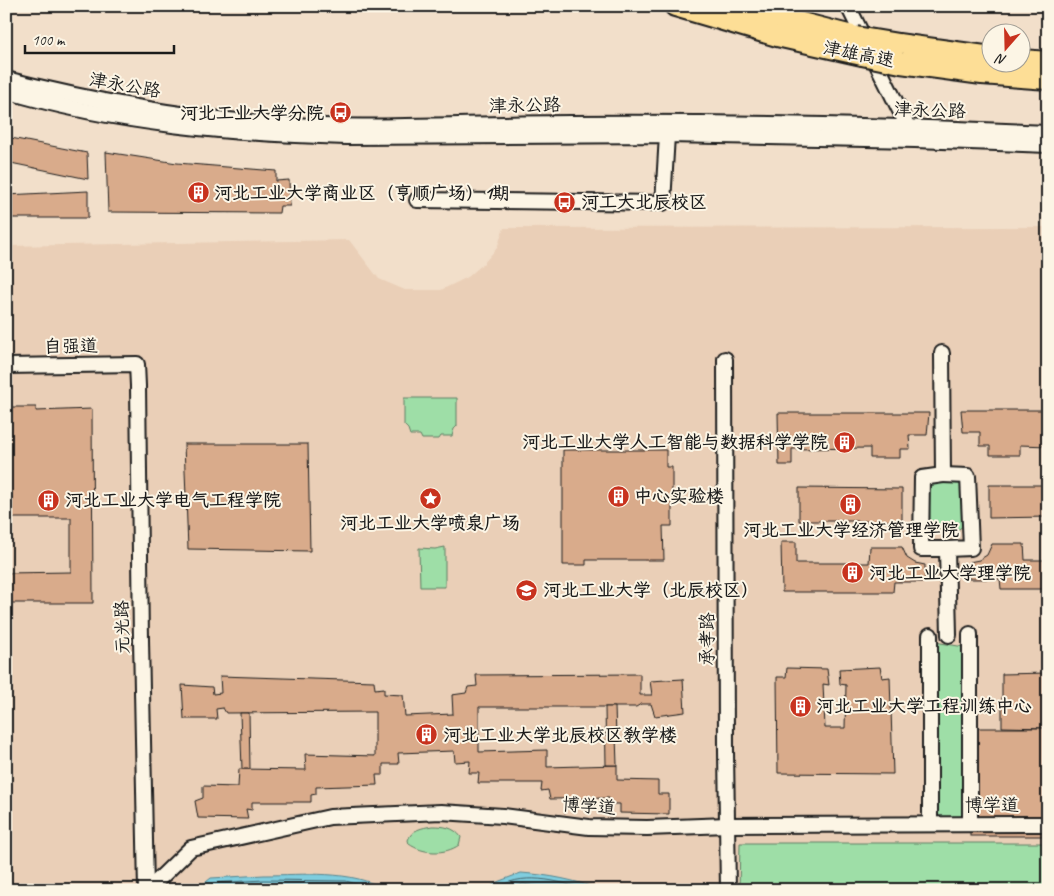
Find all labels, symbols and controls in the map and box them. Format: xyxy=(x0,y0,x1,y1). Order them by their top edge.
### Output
scale bar xyxy=(25,22,174,54)
north arrow xyxy=(982,22,1032,72)
text: 100 m xyxy=(32,31,66,50)
street label: 津雄高速 xyxy=(822,36,896,72)
text: N xyxy=(993,49,1009,69)
street label: 津永公路 xyxy=(88,68,162,102)
street label: 津永公路 xyxy=(489,93,561,117)
street label: 津永公路 xyxy=(894,98,966,122)
bus stop icon: 河北工业大学分院 xyxy=(328,101,352,125)
place label: 河北工业大学分院 xyxy=(180,102,324,124)
building icon: 河北工业大学商业区（亨顺广场）1期 xyxy=(186,181,210,205)
place label: 河北工业大学商业区（亨顺广场）1期 xyxy=(214,182,510,204)
bus stop icon: 河工大北辰校区 xyxy=(553,190,577,214)
place label: 河工大北辰校区 xyxy=(581,191,707,213)
street label: 自强道 xyxy=(44,335,98,357)
building icon: 河北工业大学人工智能与数据科学学院 xyxy=(832,430,856,454)
place label: 河北工业大学人工智能与数据科学学院 xyxy=(522,431,828,453)
building icon: 中心实验楼 xyxy=(606,484,630,508)
place label: 中心实验楼 xyxy=(634,485,724,507)
place icon: 河北工业大学喷泉广场 xyxy=(418,486,442,510)
building icon: 河北工业大学电气工程学院 xyxy=(37,488,61,512)
place label: 河北工业大学电气工程学院 xyxy=(65,489,281,511)
building icon: 河北工业大学经济管理学院 xyxy=(839,493,863,517)
place label: 河北工业大学喷泉广场 xyxy=(340,512,520,534)
place label: 河北工业大学经济管理学院 xyxy=(743,519,959,541)
building icon: 河北工业大学理学院 xyxy=(841,561,865,585)
place label: 河北工业大学理学院 xyxy=(869,562,1031,584)
school or university icon: 河北工业大学（北辰校区） xyxy=(515,578,539,602)
place label: 河北工业大学（北辰校区） xyxy=(543,579,759,601)
street label: 元光路 xyxy=(111,600,133,654)
street label: 承孝路 xyxy=(696,612,718,666)
building icon: 河北工业大学工程训练中心 xyxy=(788,694,812,718)
place label: 河北工业大学工程训练中心 xyxy=(816,695,1032,717)
building icon: 河北工业大学北辰校区教学楼 xyxy=(415,723,439,747)
place label: 河北工业大学北辰校区教学楼 xyxy=(443,724,677,746)
street label: 博学道 xyxy=(561,793,617,819)
street label: 博学道 xyxy=(965,794,1019,816)

